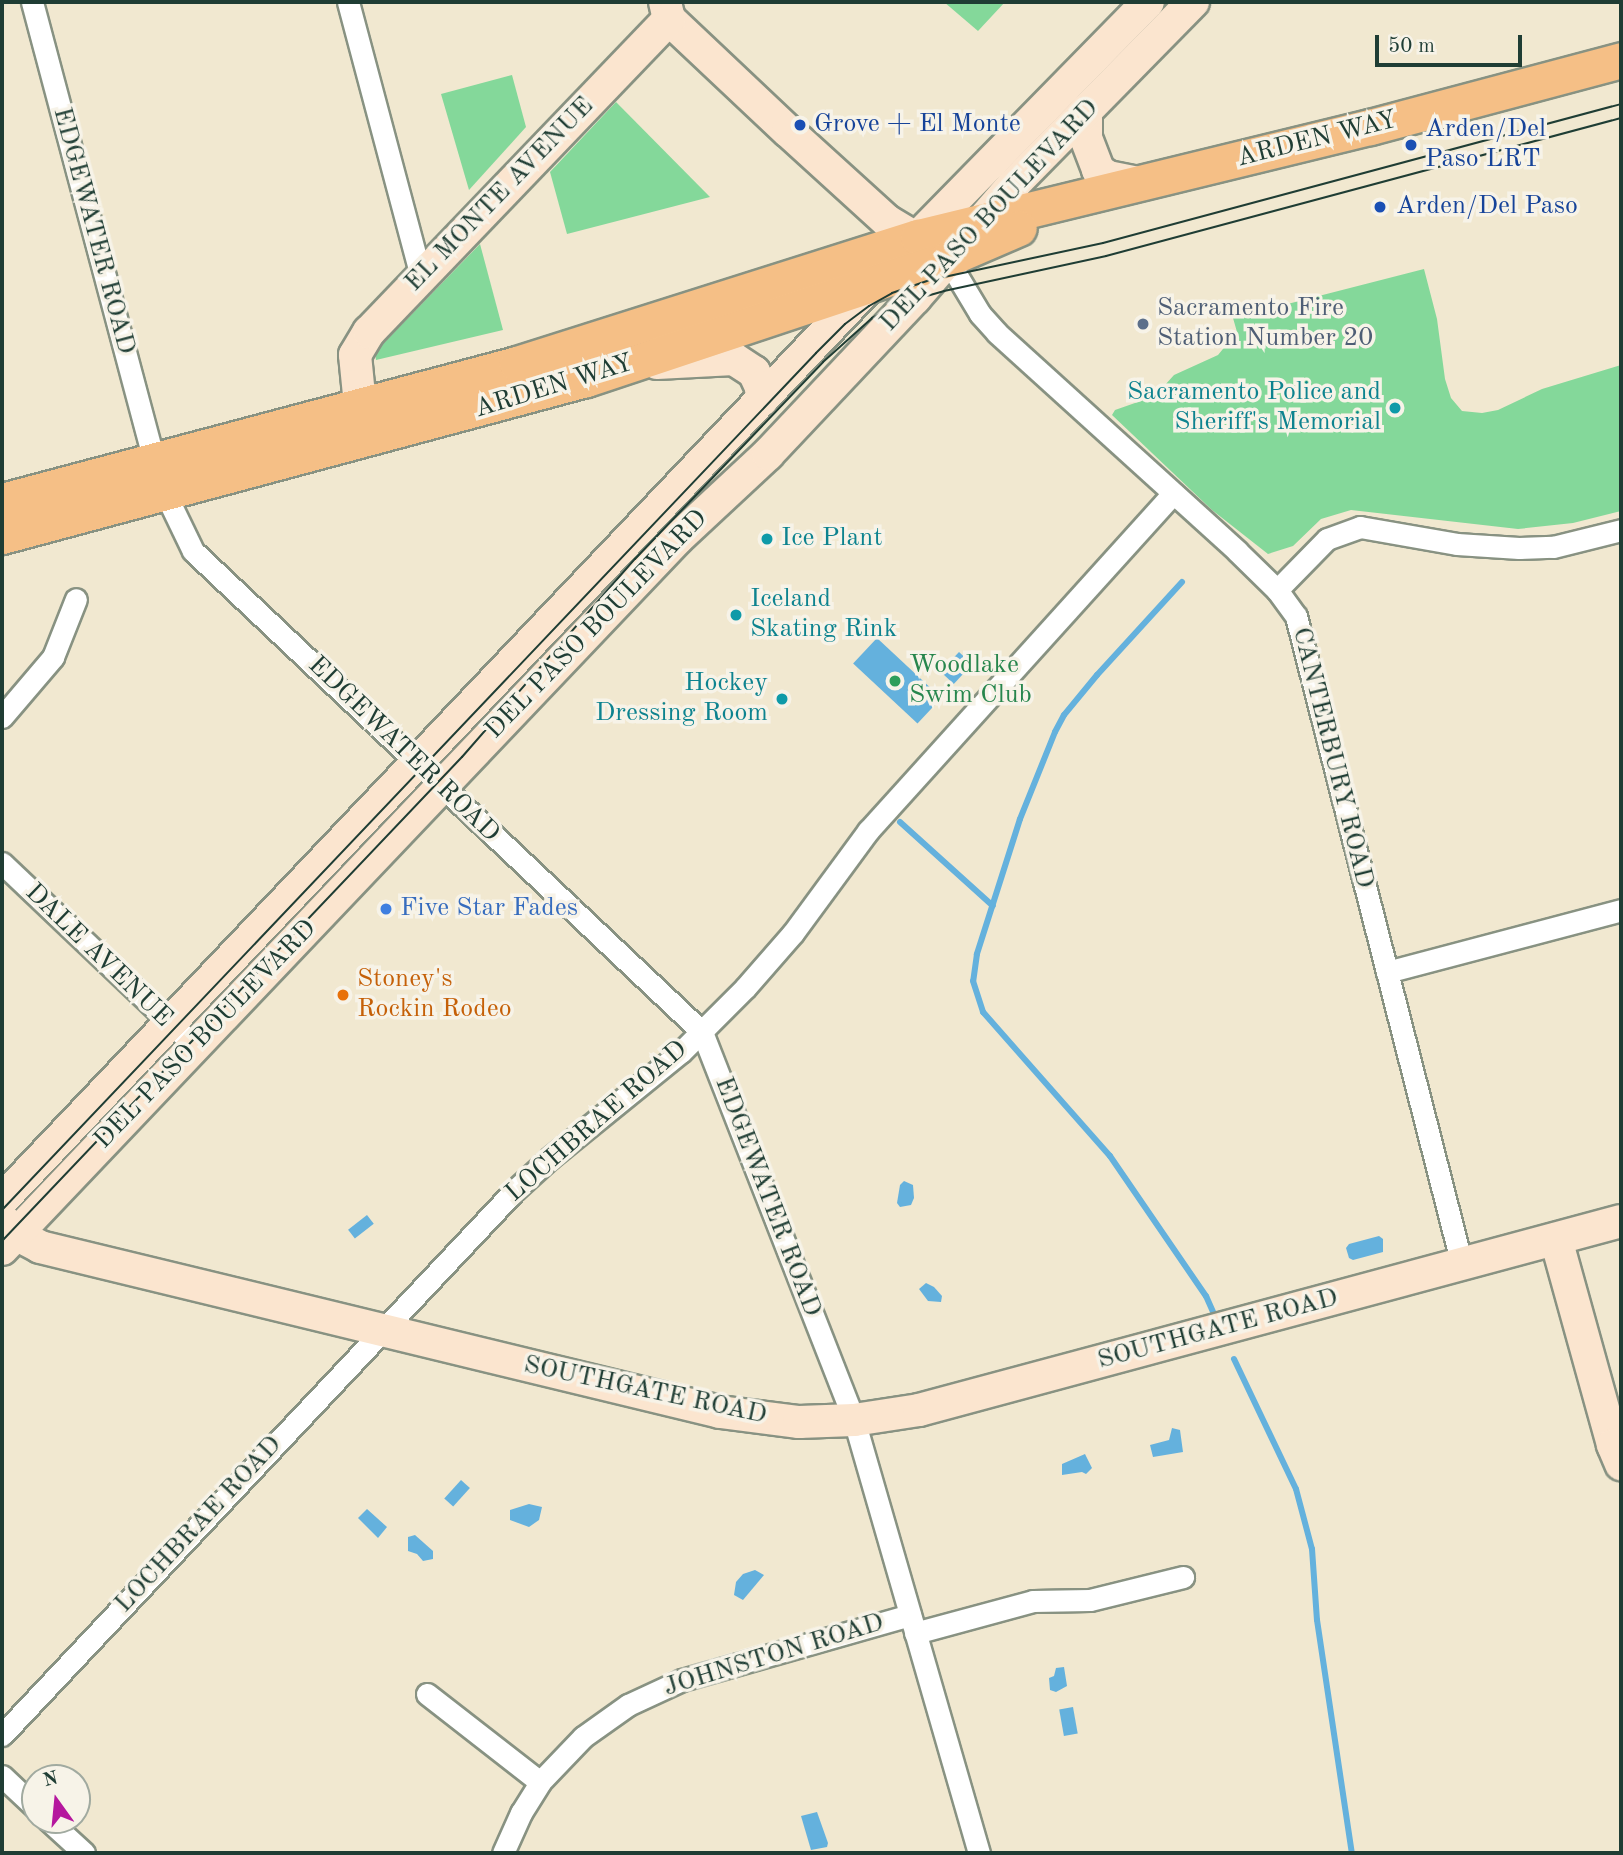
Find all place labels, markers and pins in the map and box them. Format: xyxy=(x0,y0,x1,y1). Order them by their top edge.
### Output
place label: Grove + El Monte xyxy=(814,109,1021,141)
place label: Arden/Del Paso LRT xyxy=(1425,114,1546,176)
marker: Grove + El Monte xyxy=(792,117,808,133)
marker: Arden/Del Paso LRT xyxy=(1403,137,1419,153)
place label: Arden/Del Paso xyxy=(1396,191,1578,223)
marker: Arden/Del Paso xyxy=(1370,197,1390,217)
place label: Sacramento Fire Station Number 20 xyxy=(1157,293,1373,354)
marker: Sacramento Fire Station Number 20 xyxy=(1135,316,1151,332)
place label: Sacramento Police and Sheriff's Memorial xyxy=(1127,377,1381,438)
marker: Sacramento Police and Sheriff's Memorial xyxy=(1387,400,1403,416)
place label: Ice Plant xyxy=(781,523,883,555)
marker: Ice Plant xyxy=(759,531,775,547)
place label: Iceland Skating Rink xyxy=(750,584,897,646)
marker: Iceland Skating Rink xyxy=(728,607,744,623)
place label: Woodlake Swim Club xyxy=(909,650,1032,712)
place label: Hockey Dressing Room xyxy=(595,668,768,730)
marker: Woodlake Swim Club xyxy=(887,673,903,689)
marker: Hockey Dressing Room xyxy=(774,691,790,707)
place label: Five Star Fades xyxy=(400,893,578,925)
marker: Five Star Fades xyxy=(378,901,394,917)
place label: Stoney's Rockin Rodeo xyxy=(357,964,512,1026)
marker: Stoney's Rockin Rodeo xyxy=(335,987,351,1003)

